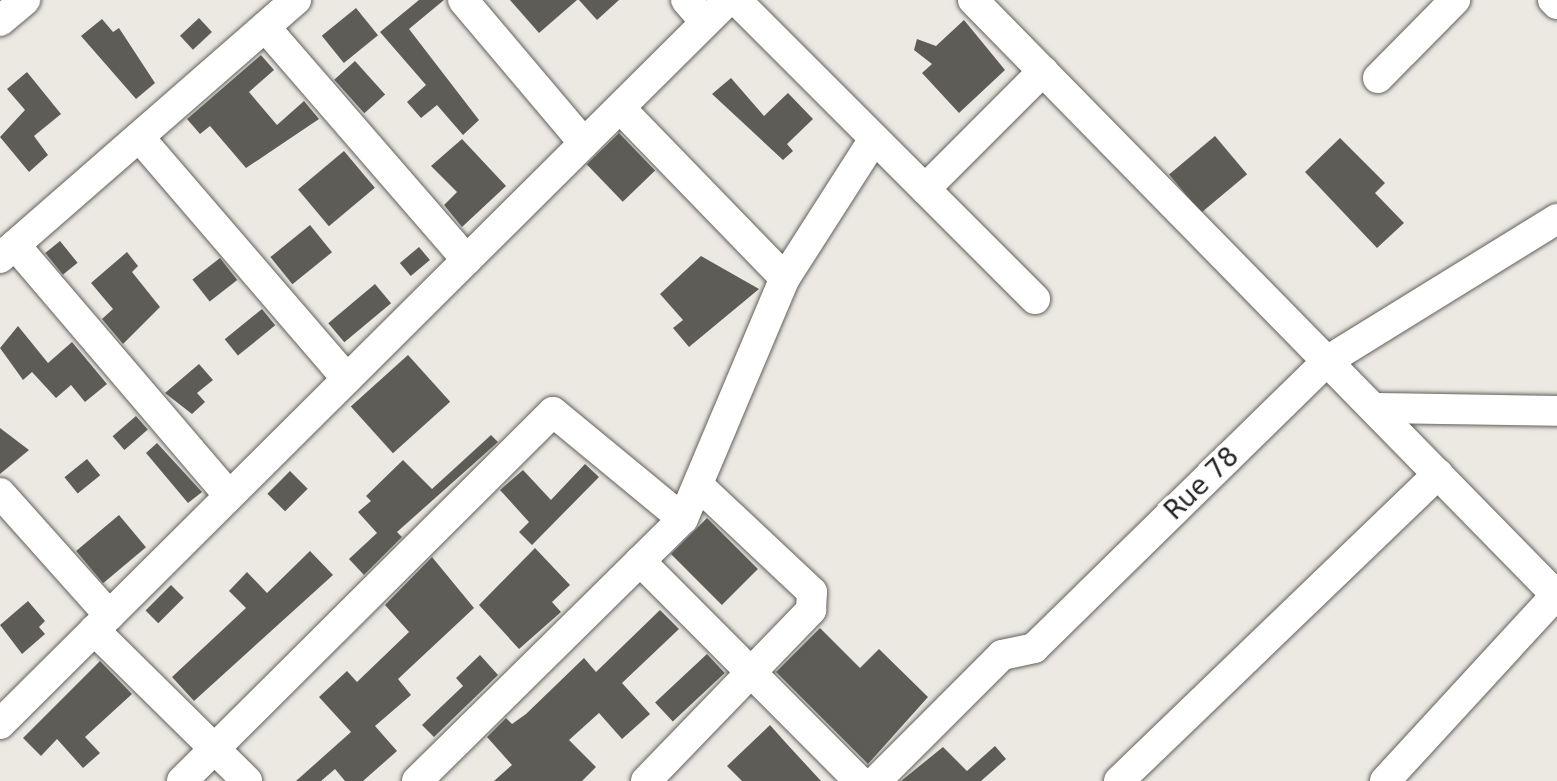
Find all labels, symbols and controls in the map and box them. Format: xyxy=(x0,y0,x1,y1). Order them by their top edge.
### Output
street label: Rue 78 xyxy=(1159,441,1245,527)

